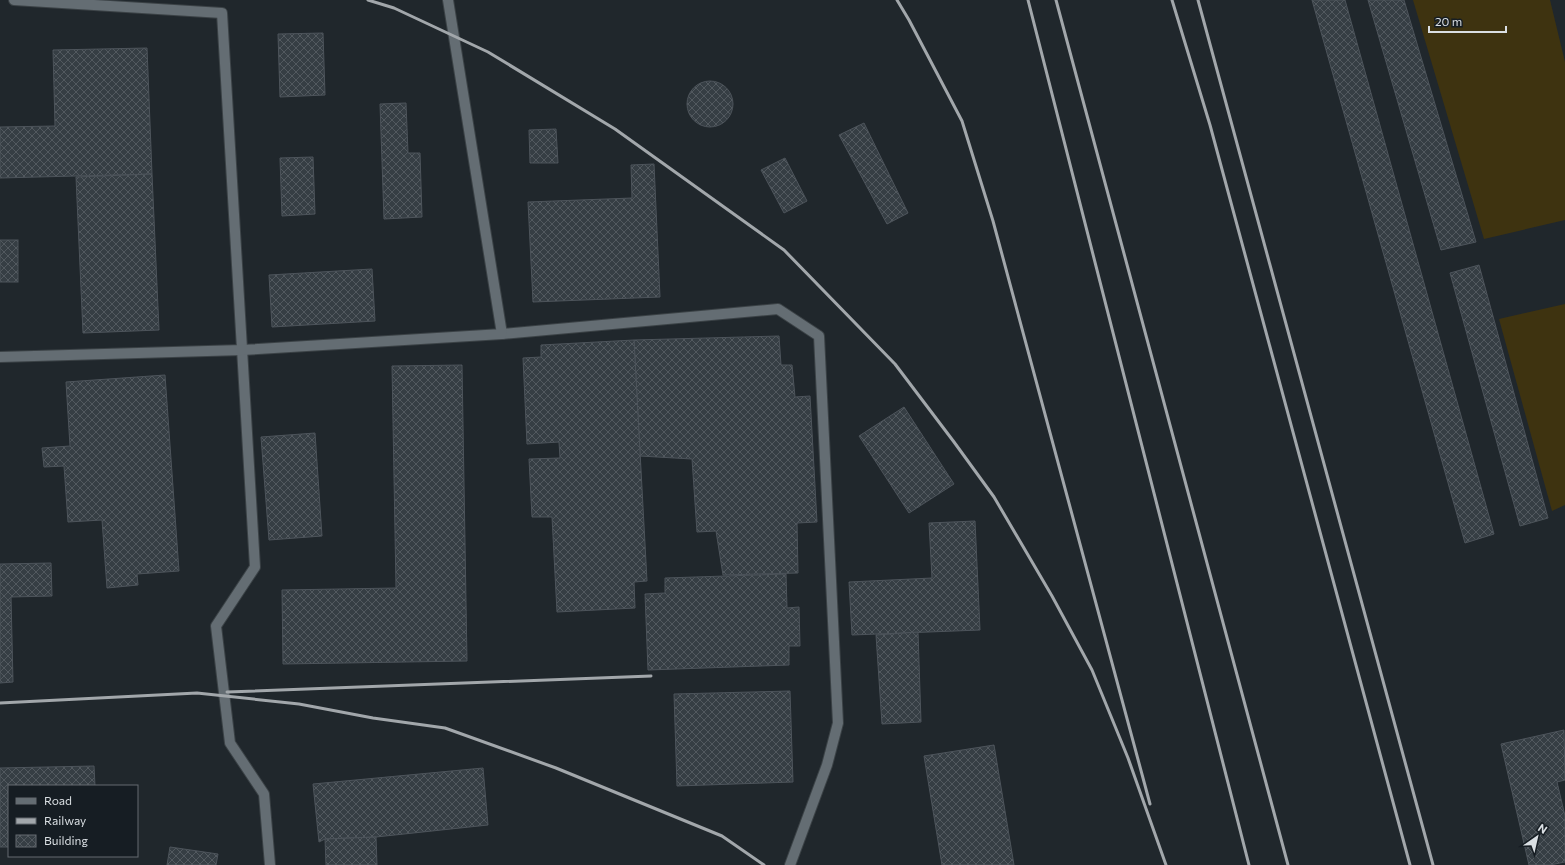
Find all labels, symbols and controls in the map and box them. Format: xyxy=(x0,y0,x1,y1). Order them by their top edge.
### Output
scale bar xyxy=(1429,8,1506,34)
text: 20 m xyxy=(1435,14,1462,28)
legend xyxy=(8,785,138,857)
text: Road xyxy=(44,793,72,807)
text: Railway xyxy=(44,813,86,827)
north arrow xyxy=(1517,817,1557,857)
text: N xyxy=(1536,821,1550,836)
text: Building xyxy=(44,833,88,847)

